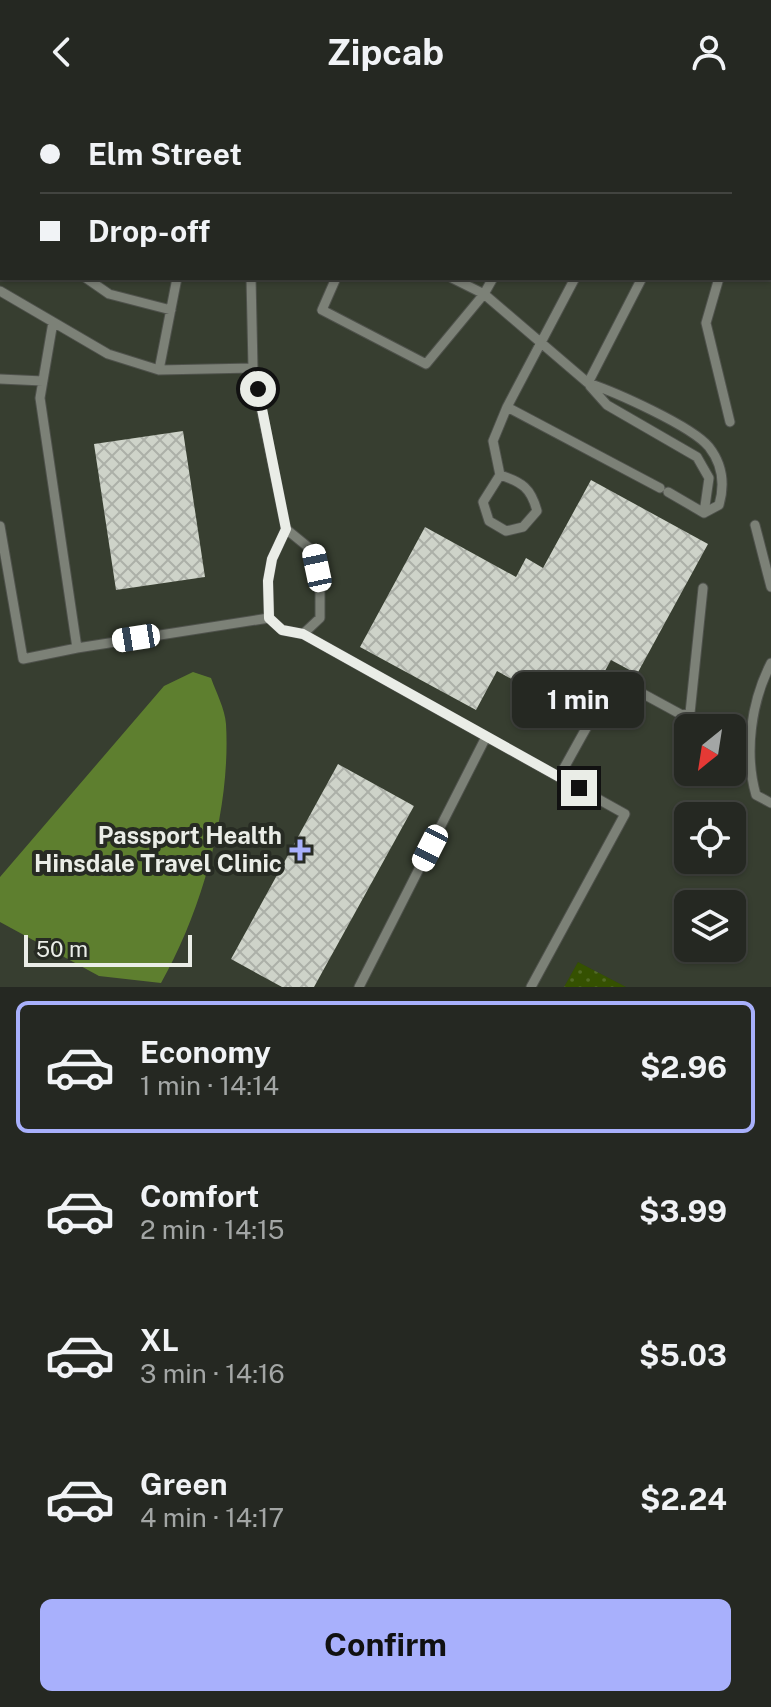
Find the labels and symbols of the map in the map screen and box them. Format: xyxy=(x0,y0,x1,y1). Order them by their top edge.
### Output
route start xyxy=(240,371,276,407)
car xyxy=(300,542,334,594)
car xyxy=(110,622,162,654)
callout: 1 min xyxy=(513,672,645,728)
north arrow xyxy=(674,714,746,786)
route end xyxy=(561,770,597,806)
place label: Passport Health Hinsdale Travel Clinic xyxy=(34,821,282,877)
car xyxy=(408,821,452,875)
marker: Passport Health Hinsdale Travel Clinic xyxy=(289,839,311,861)
scale bar xyxy=(24,931,192,967)

